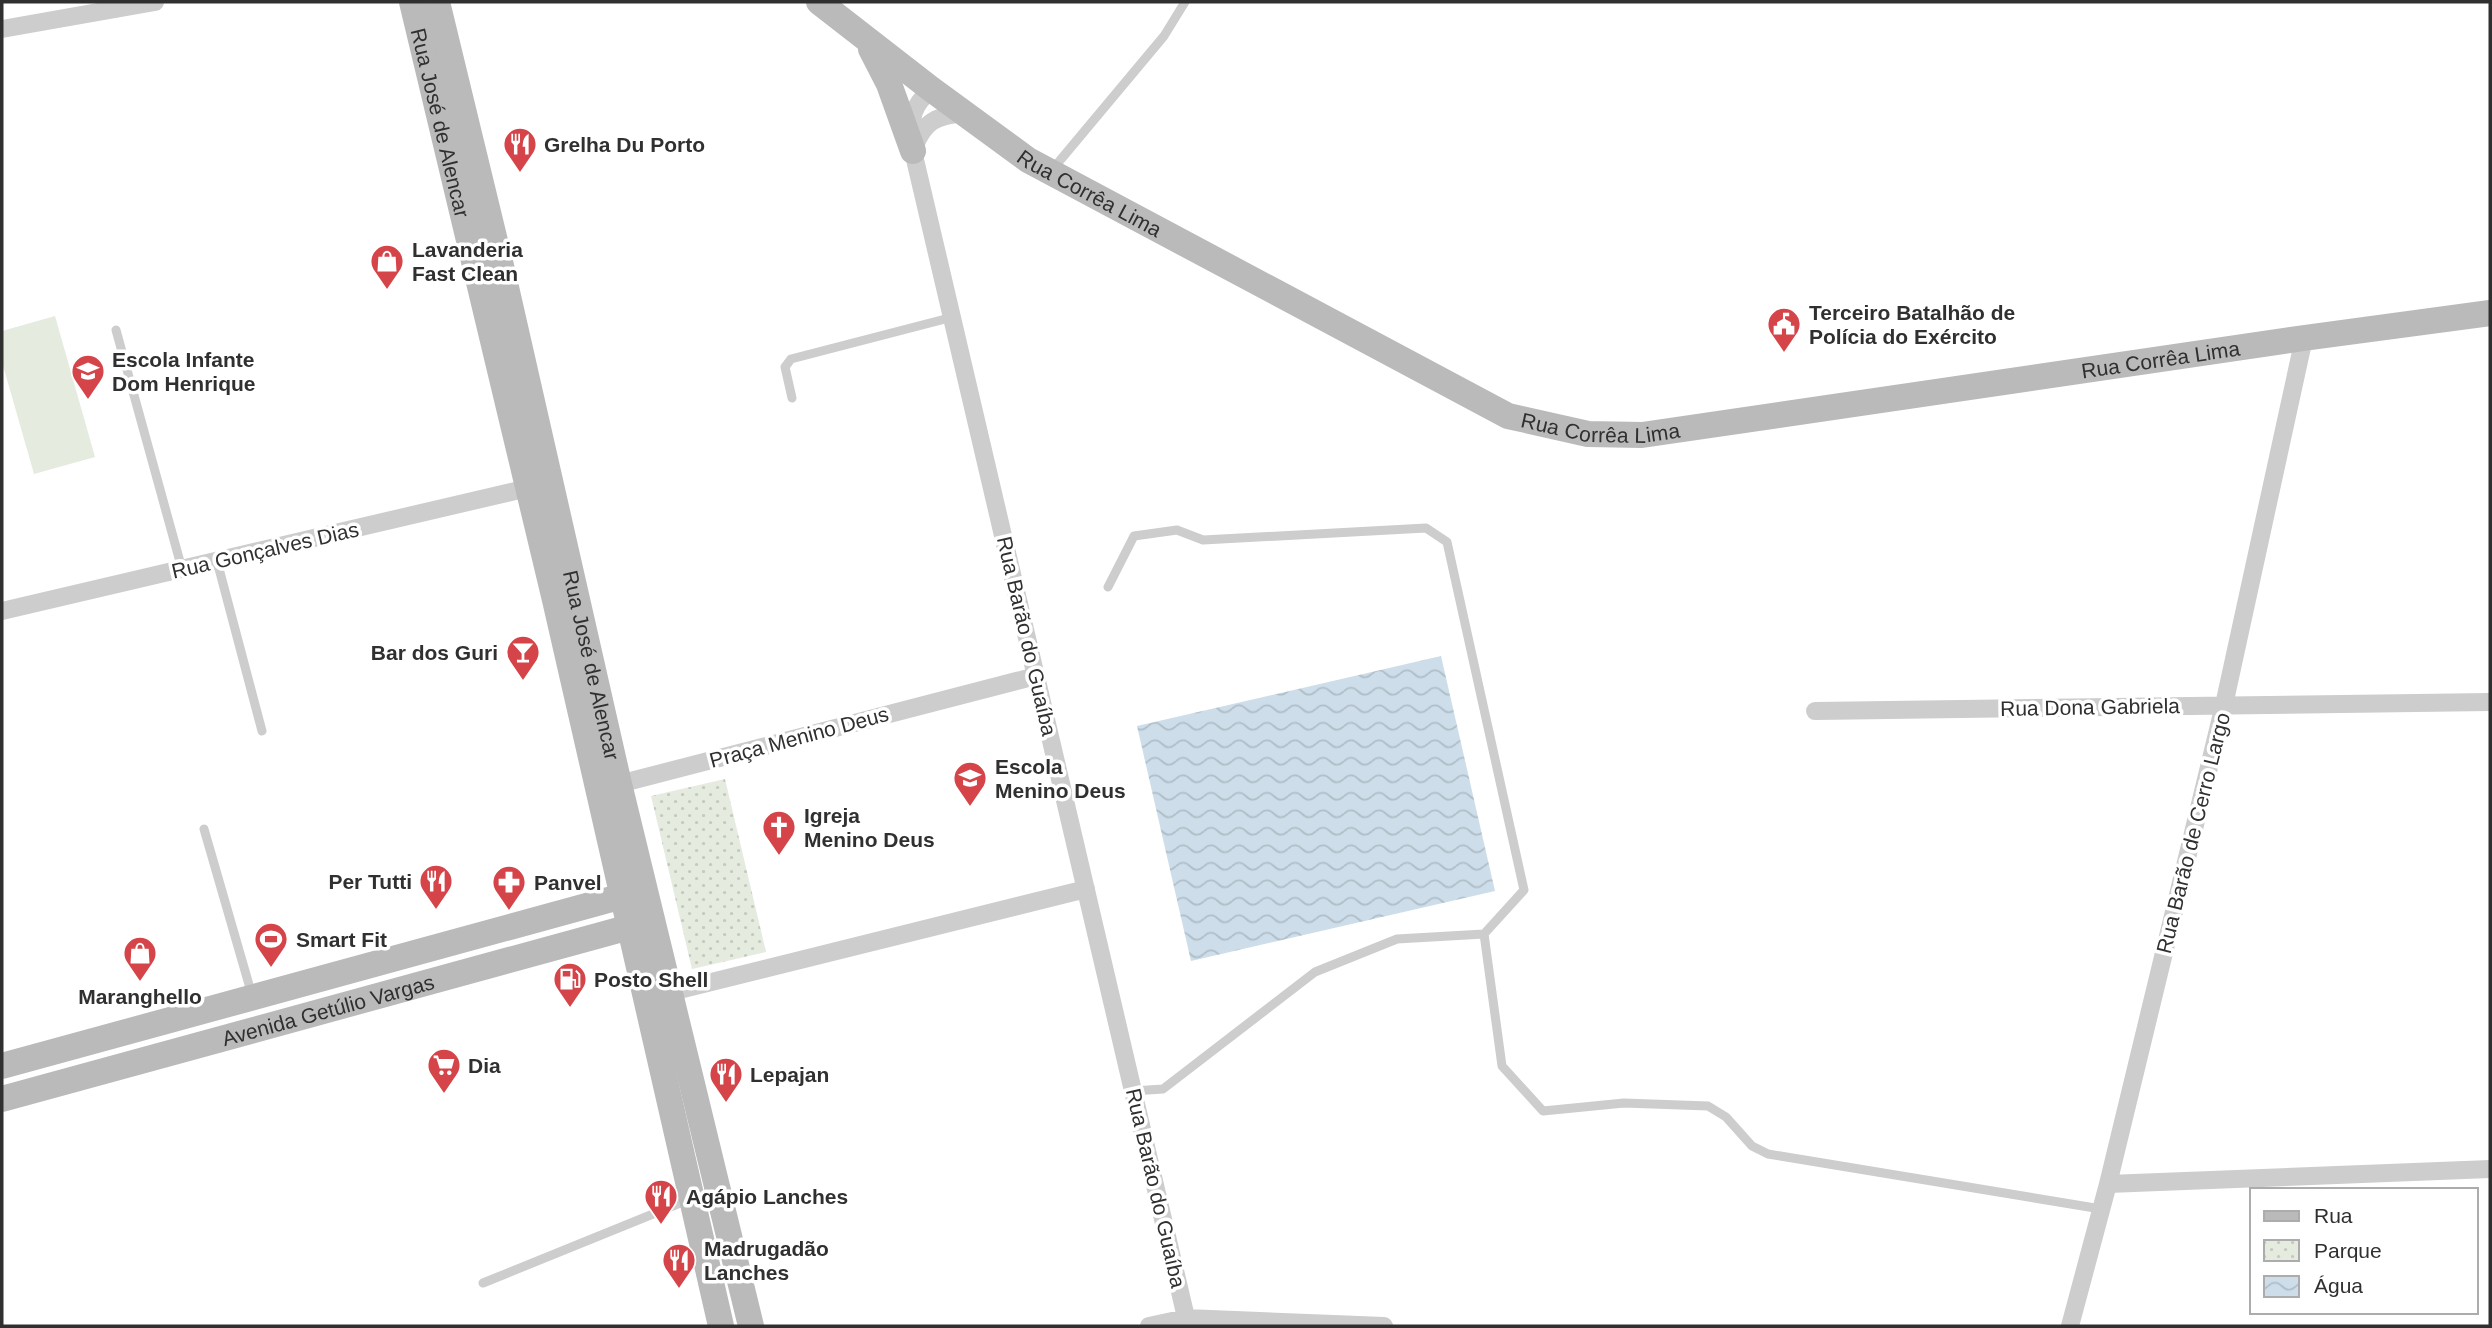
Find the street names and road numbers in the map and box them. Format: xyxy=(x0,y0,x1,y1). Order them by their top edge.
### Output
street label: Rua José de Alencar xyxy=(407,26,475,220)
street label: Rua Corrêa Lima xyxy=(1013,145,1166,241)
street label: Rua Corrêa Lima xyxy=(2080,336,2242,382)
street label: Rua Corrêa Lima xyxy=(1519,408,1682,447)
street label: Rua Gonçalves Dias xyxy=(169,517,361,583)
street label: Rua Barão do Guaíba xyxy=(993,534,1061,738)
street label: Rua José de Alencar xyxy=(559,568,625,762)
street label: Rua Dona Gabriela xyxy=(2000,694,2180,720)
street label: Praça Menino Deus xyxy=(707,702,891,772)
street label: Rua Barão de Cerro Largo xyxy=(2152,710,2234,956)
street label: Avenida Getúlio Vargas xyxy=(219,970,437,1050)
street label: Rua Barão do Guaíba xyxy=(1122,1086,1190,1290)

